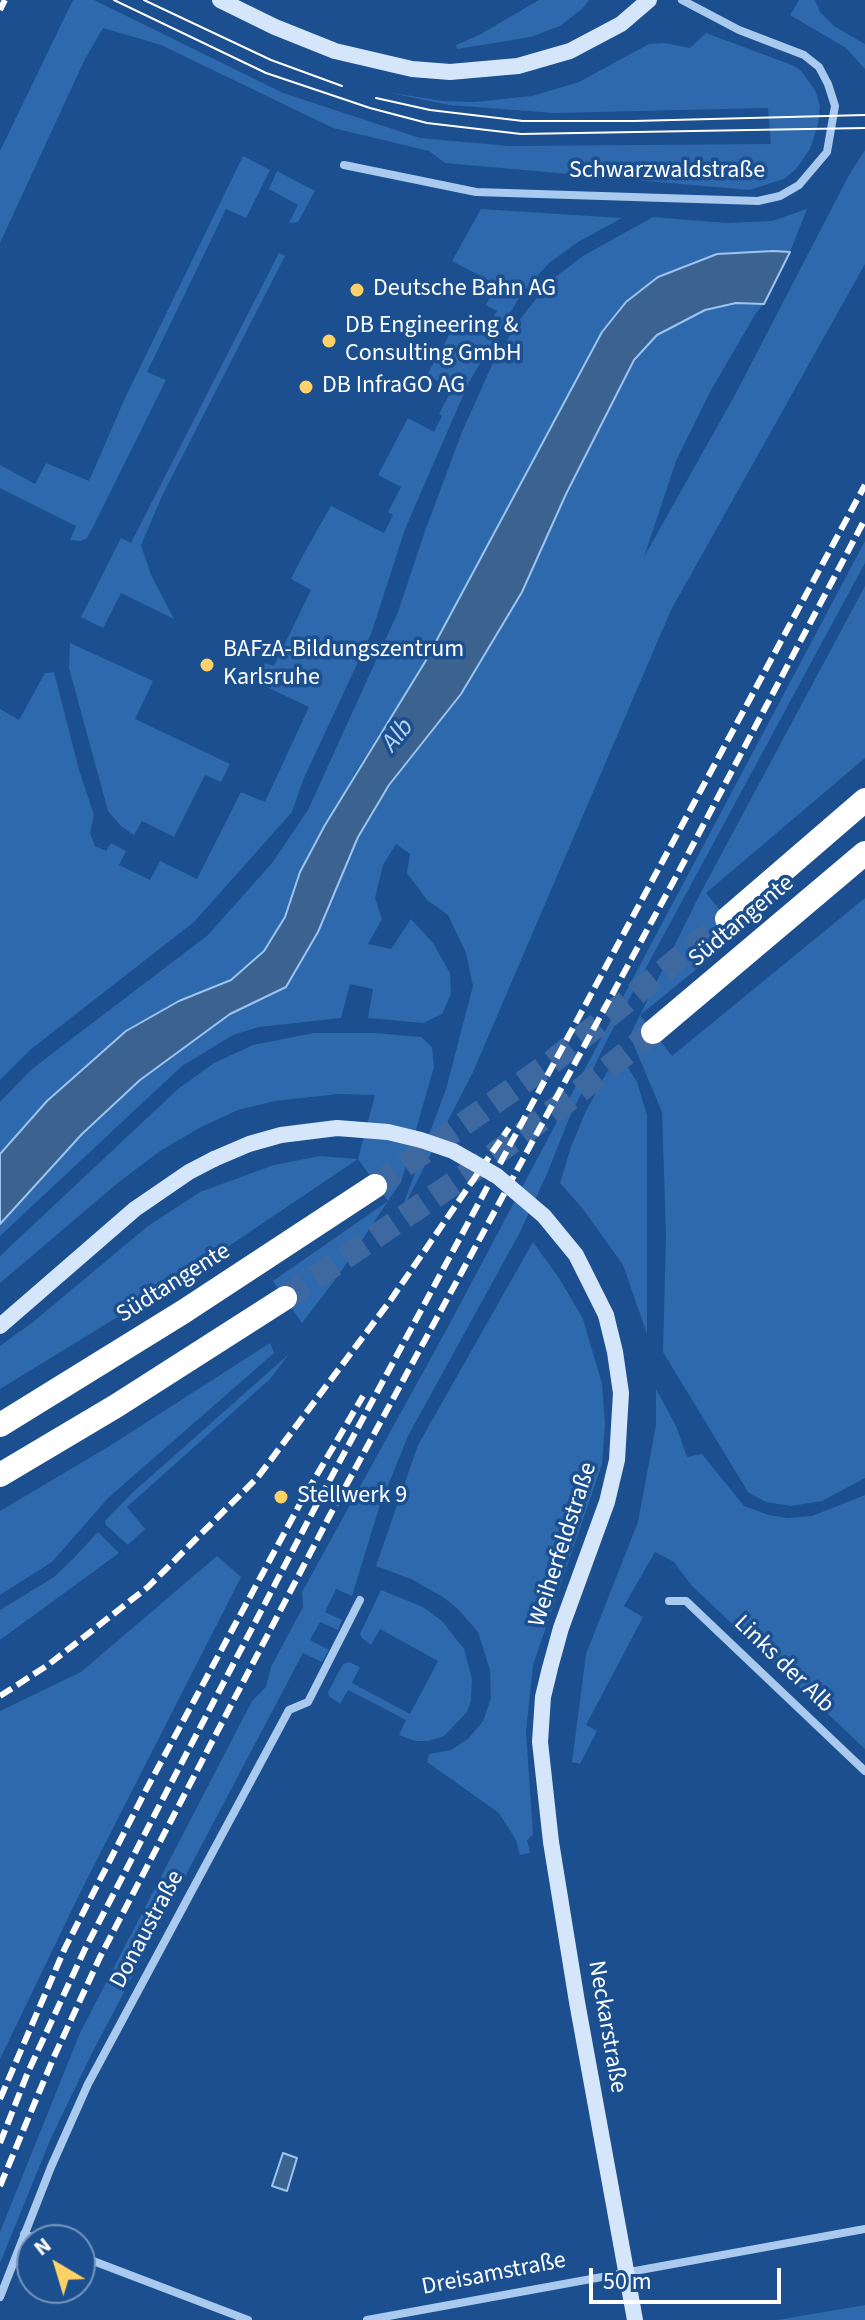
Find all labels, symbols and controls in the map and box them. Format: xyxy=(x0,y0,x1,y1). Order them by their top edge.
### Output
street label: Schwarzwaldstraße xyxy=(569,158,765,186)
place label: Deutsche Bahn AG xyxy=(373,276,556,304)
marker: Deutsche Bahn AG xyxy=(348,281,366,299)
place label: DB Engineering & Consulting GmbH xyxy=(345,313,522,369)
marker: DB Engineering & Consulting GmbH xyxy=(320,332,338,350)
place label: DB InfraGO AG xyxy=(322,373,465,401)
marker: DB InfraGO AG xyxy=(297,378,315,396)
place label: BAFzA-Bildungszentrum Karlsruhe xyxy=(223,637,464,693)
marker: BAFzA-Bildungszentrum Karlsruhe xyxy=(198,656,216,674)
water label: Alb xyxy=(376,713,422,759)
street label: Südtangente xyxy=(684,870,800,974)
street label: Südtangente xyxy=(112,1238,236,1330)
street label: Weiherfeldstraße xyxy=(524,1459,604,1631)
place label: Stellwerk 9 xyxy=(297,1483,407,1511)
marker: Stellwerk 9 xyxy=(272,1488,290,1506)
street label: Links der Alb xyxy=(727,1610,839,1720)
street label: Donaustraße xyxy=(105,1866,191,1994)
street label: Neckarstraße xyxy=(580,1959,632,2095)
north arrow xyxy=(16,2224,96,2304)
text: N xyxy=(27,2230,58,2264)
street label: Dreisamstraße xyxy=(420,2247,568,2303)
scale bar xyxy=(593,2252,785,2302)
text: 50 m xyxy=(603,2264,652,2299)

